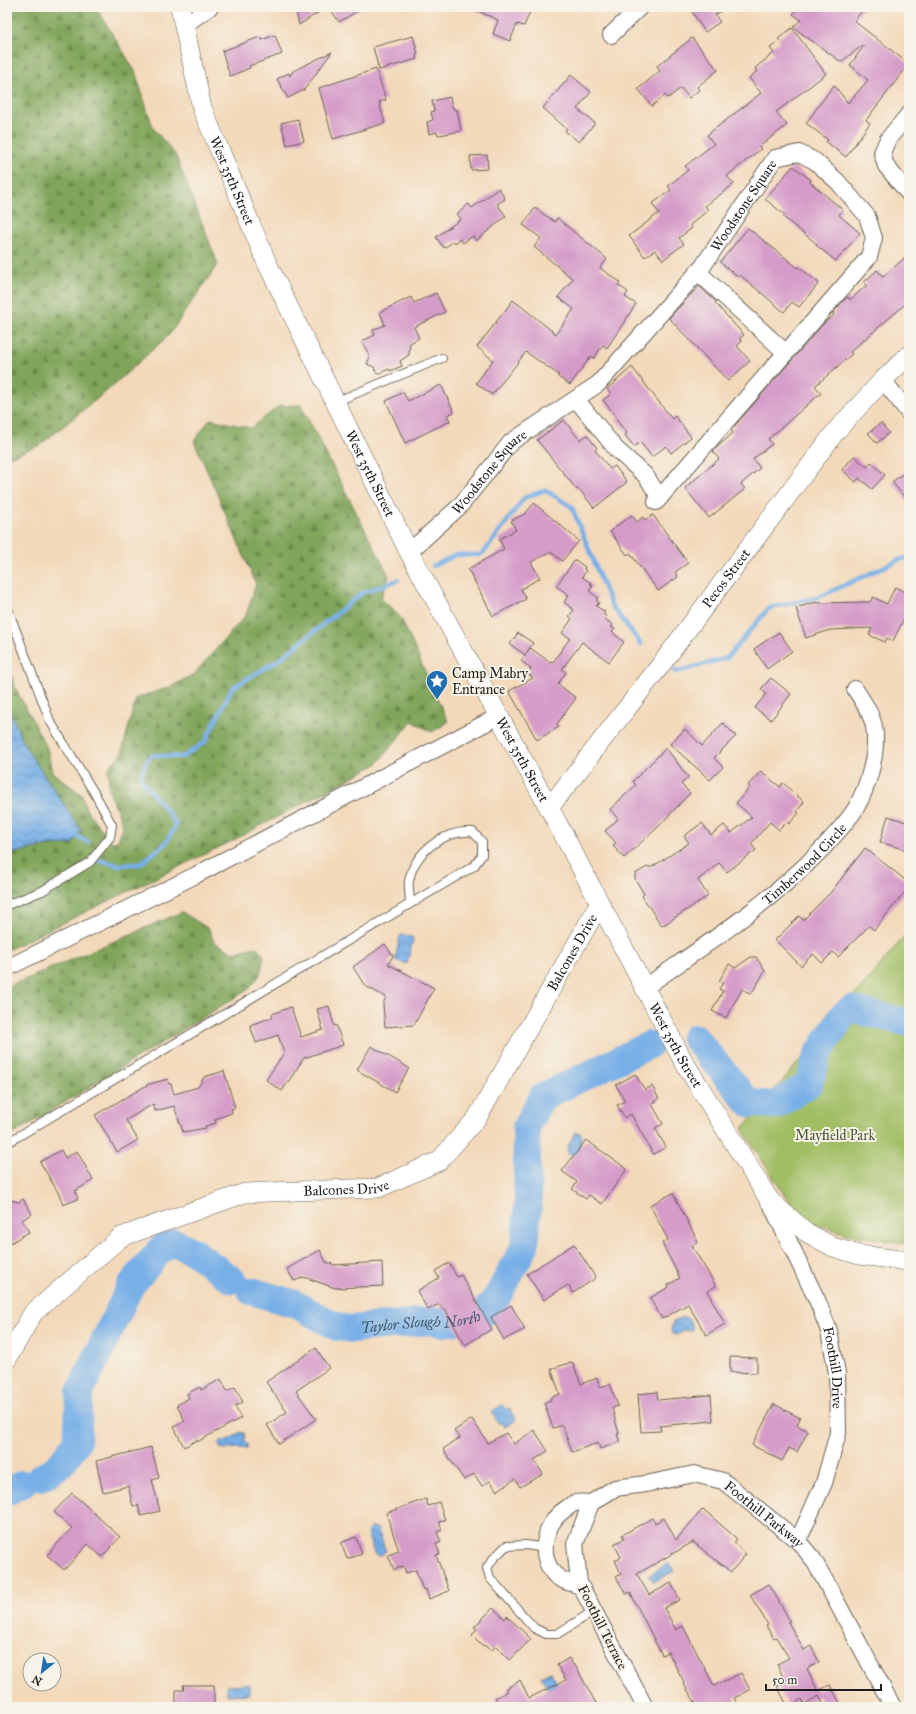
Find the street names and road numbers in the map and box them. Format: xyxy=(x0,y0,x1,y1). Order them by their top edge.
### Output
street label: West 35th Street xyxy=(206,134,258,228)
street label: Woodstone Square xyxy=(707,156,781,255)
street label: Woodstone Square xyxy=(449,426,530,518)
street label: West 35th Street xyxy=(342,428,398,520)
street label: Pecos Street xyxy=(699,545,754,611)
street label: West 35th Street xyxy=(492,714,552,805)
street label: Timberwood Circle xyxy=(759,820,850,909)
street label: Balcones Drive xyxy=(544,911,601,994)
street label: West 35th Street xyxy=(645,1000,706,1091)
street label: Balcones Drive xyxy=(303,1176,392,1200)
street label: Foothill Drive xyxy=(819,1325,846,1409)
street label: Foothill Parkway xyxy=(721,1477,808,1551)
street label: Foothill Terrace xyxy=(574,1582,631,1673)

